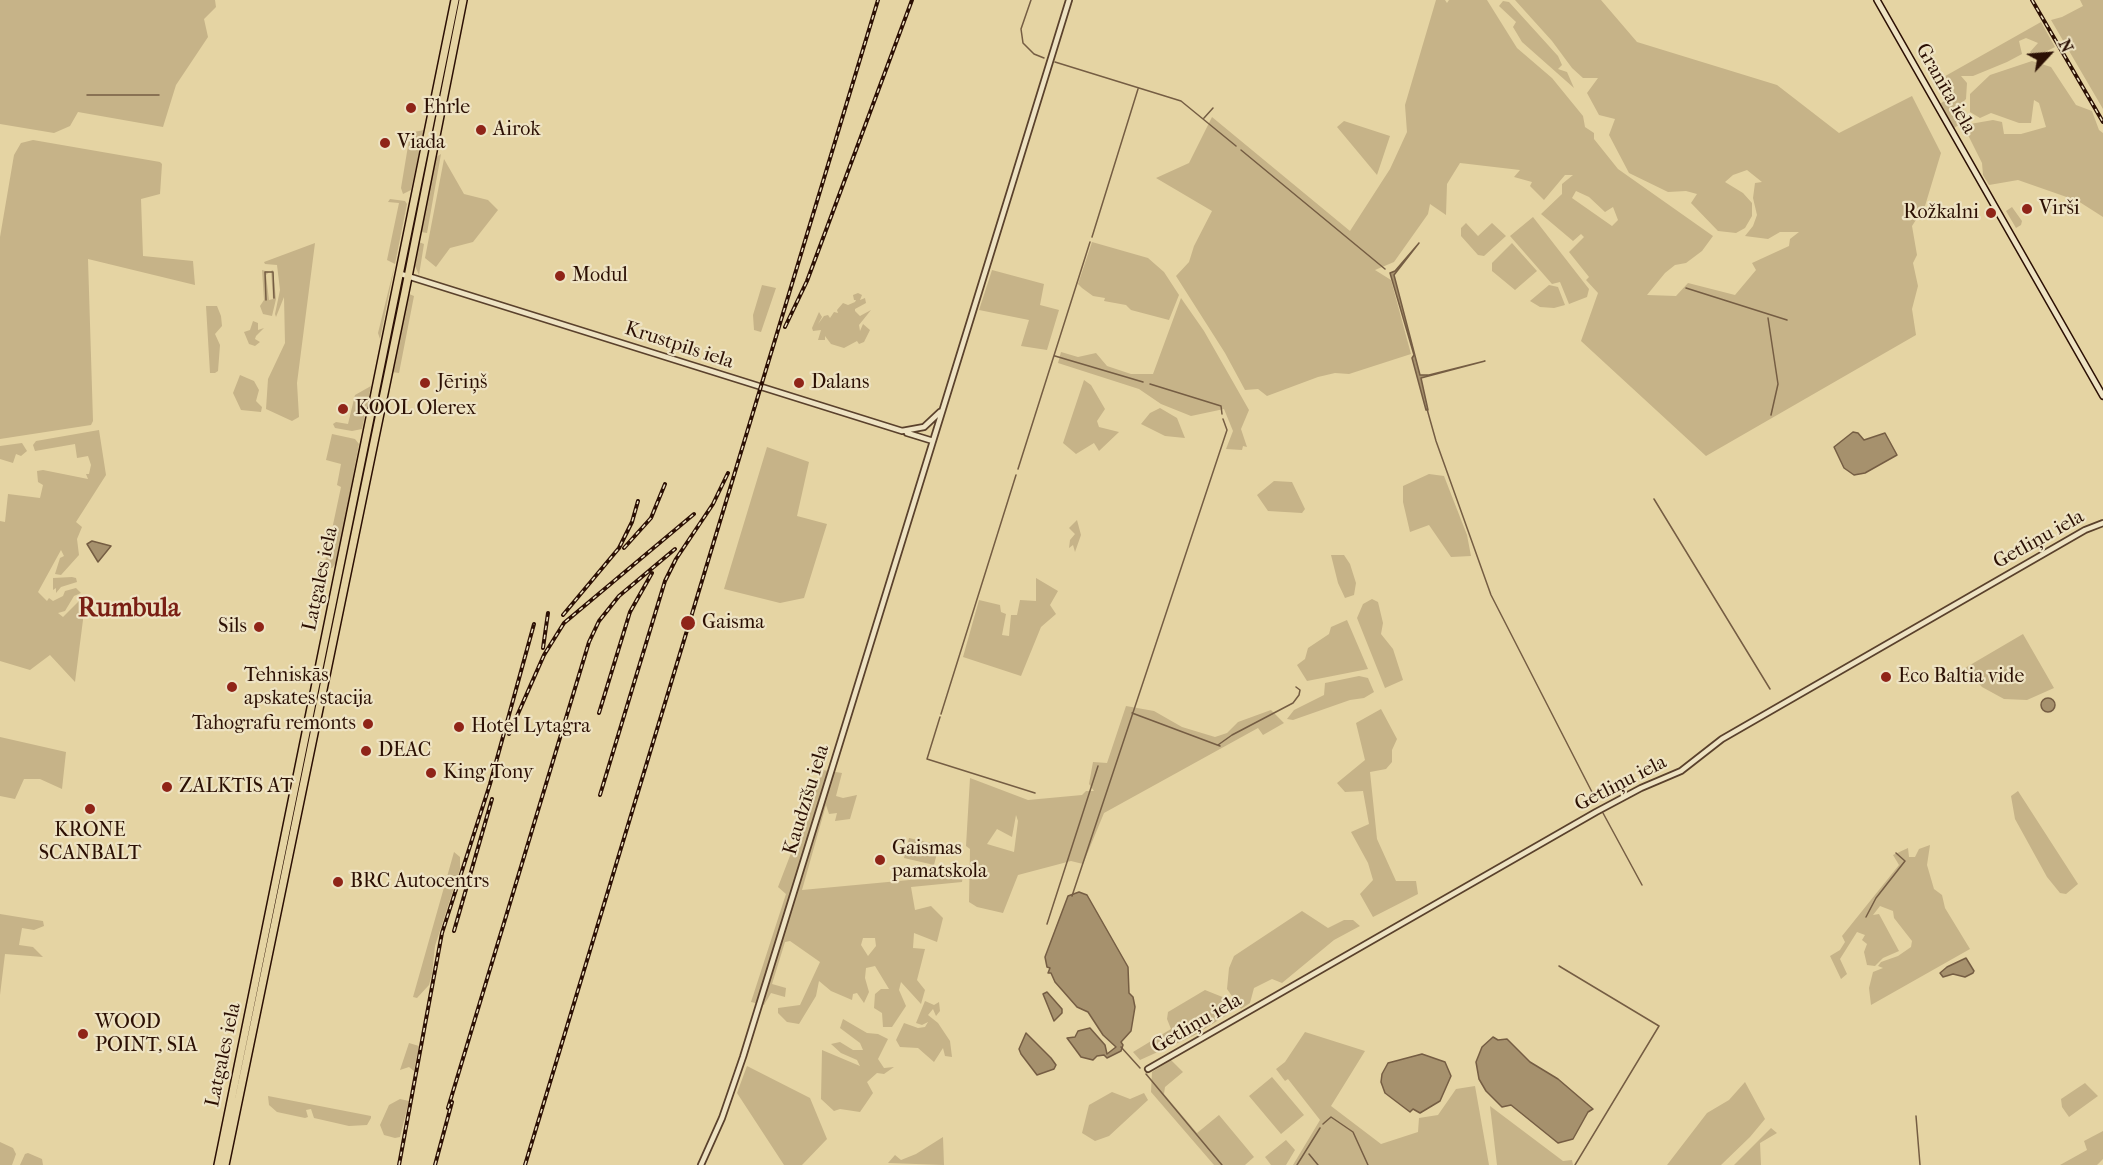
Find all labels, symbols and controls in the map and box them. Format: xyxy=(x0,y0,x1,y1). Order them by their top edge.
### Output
north arrow xyxy=(2019,24,2079,84)
text: N xyxy=(2054,36,2077,56)
street label: Granīta iela xyxy=(1910,40,1980,138)
place label: Ehrle xyxy=(423,96,470,120)
marker: Ehrle xyxy=(404,101,418,115)
place label: Airok xyxy=(493,118,541,142)
marker: Airok xyxy=(474,123,488,137)
place label: Viada xyxy=(397,131,445,155)
marker: Viada xyxy=(378,136,392,150)
place label: Virši xyxy=(2039,197,2080,221)
place label: Rožkalni xyxy=(1903,201,1979,225)
marker: Virši xyxy=(2020,202,2034,216)
marker: Rožkalni xyxy=(1984,206,1998,220)
place label: Modul xyxy=(572,264,628,288)
marker: Modul xyxy=(553,269,567,283)
street label: Krustpils iela xyxy=(621,317,737,375)
place label: Jēriņš xyxy=(437,371,487,395)
place label: Dalans xyxy=(811,371,869,395)
marker: Jēriņš xyxy=(418,376,432,390)
marker: Dalans xyxy=(792,376,806,390)
place label: KOOL Olerex xyxy=(355,397,476,421)
marker: KOOL Olerex xyxy=(336,402,350,416)
street label: Getliņu iela xyxy=(1989,505,2089,575)
street label: Latgales iela xyxy=(298,525,344,633)
district label: Rumbula xyxy=(78,594,180,626)
place label: Gaisma xyxy=(702,611,765,635)
marker: Gaisma xyxy=(679,614,697,632)
place label: Sils xyxy=(218,615,247,639)
marker: Sils xyxy=(252,620,266,634)
place label: Tehniskās apskates stacija xyxy=(244,664,372,711)
place label: Eco Baltia vide xyxy=(1898,665,2024,689)
marker: Eco Baltia vide xyxy=(1879,670,1893,684)
marker: Tehniskās apskates stacija xyxy=(225,680,239,694)
place label: Tahografu remonts xyxy=(192,712,356,736)
place label: Hotel Lytagra xyxy=(471,715,591,739)
marker: Tahografu remonts xyxy=(361,717,375,731)
marker: Hotel Lytagra xyxy=(452,720,466,734)
place label: DEAC xyxy=(378,739,431,763)
street label: Kaudzīšu iela xyxy=(779,742,835,858)
marker: DEAC xyxy=(359,744,373,758)
street label: Getliņu iela xyxy=(1571,751,1671,817)
place label: King Tony xyxy=(443,761,533,785)
marker: King Tony xyxy=(424,766,438,780)
place label: ZALKTIS AT xyxy=(179,775,293,799)
marker: ZALKTIS AT xyxy=(160,780,174,794)
marker: KRONE SCANBALT xyxy=(83,802,97,816)
place label: KRONE SCANBALT xyxy=(39,819,141,866)
place label: Gaismas pamatskola xyxy=(892,837,987,884)
marker: Gaismas pamatskola xyxy=(873,853,887,867)
place label: BRC Autocentrs xyxy=(350,870,489,894)
marker: BRC Autocentrs xyxy=(331,875,345,889)
street label: Getliņu iela xyxy=(1148,989,1246,1059)
street label: Latgales iela xyxy=(201,1001,247,1109)
place label: WOOD POINT, SIA xyxy=(95,1011,198,1058)
marker: WOOD POINT, SIA xyxy=(76,1027,90,1041)

